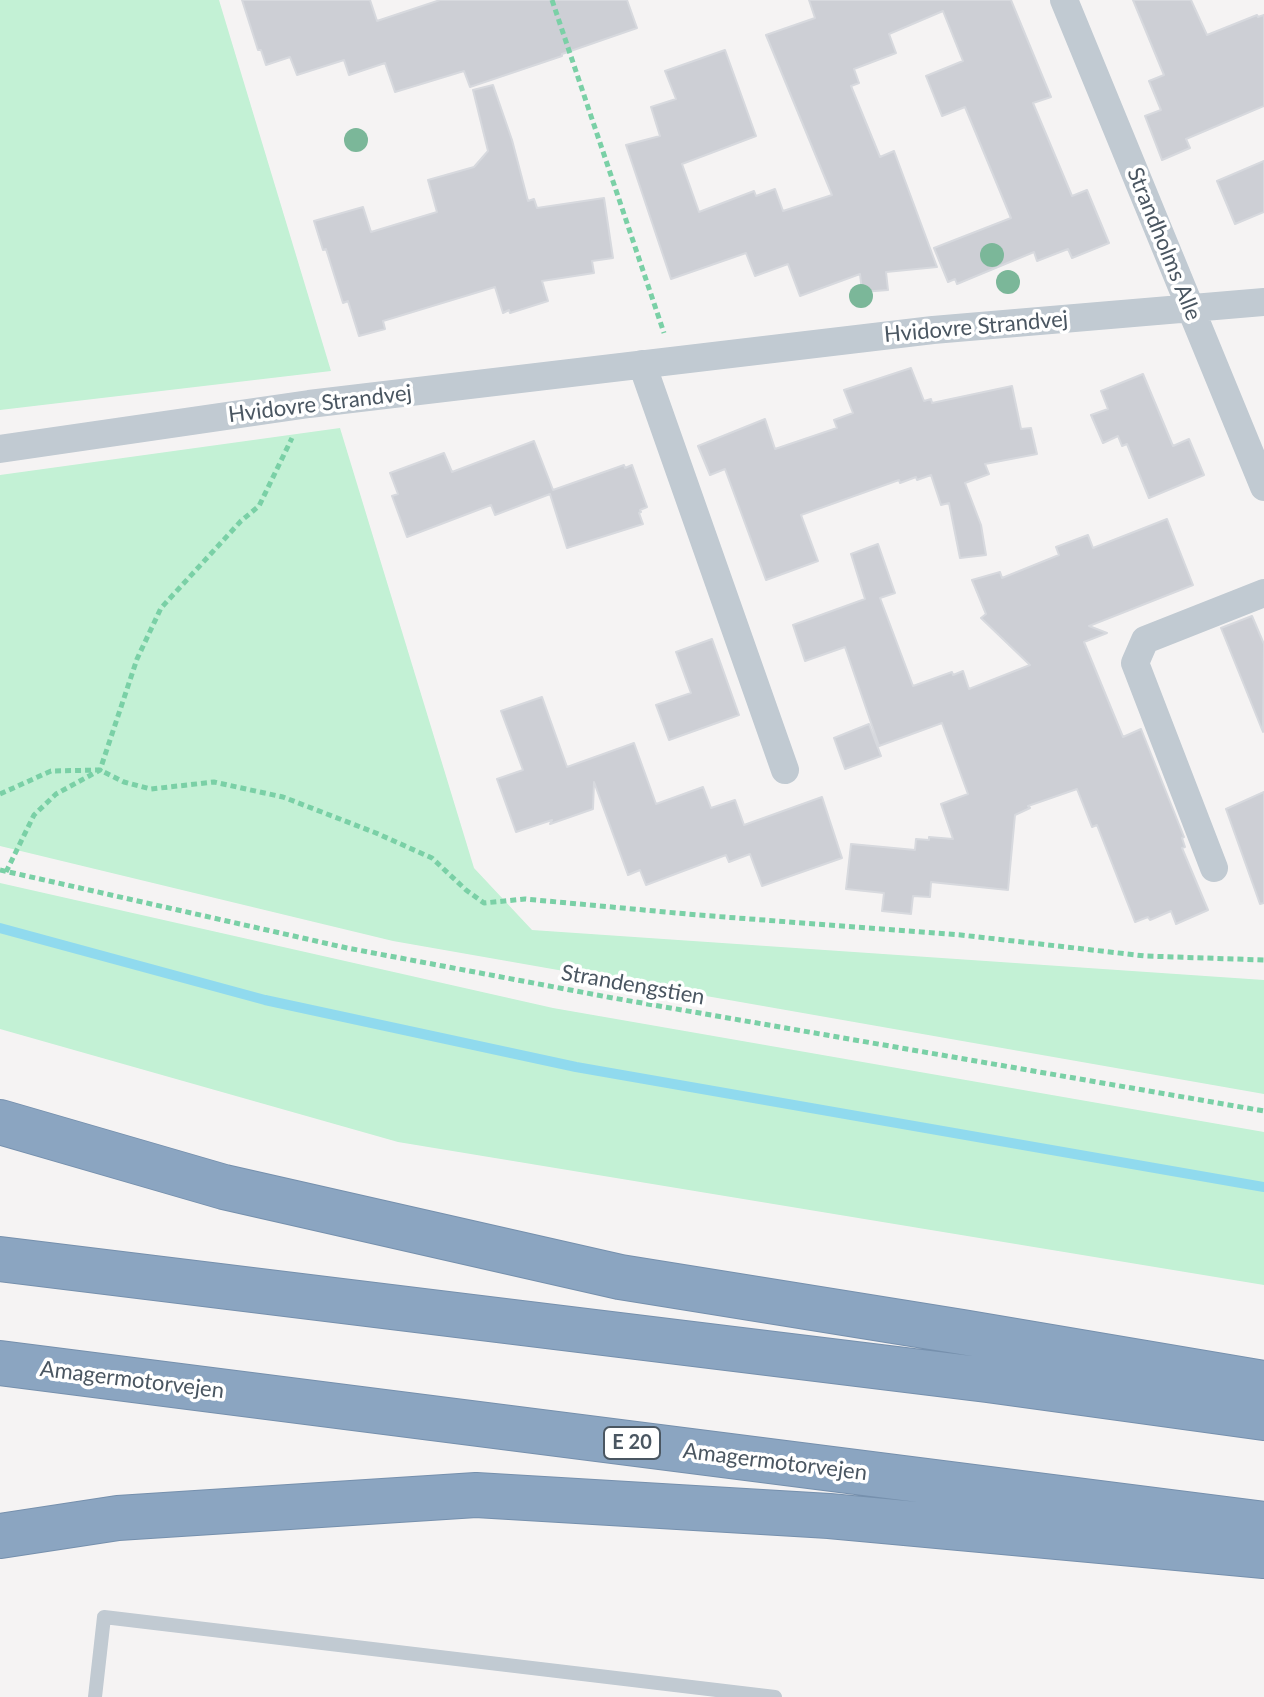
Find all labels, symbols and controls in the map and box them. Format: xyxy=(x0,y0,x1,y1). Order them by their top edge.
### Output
street label: Strandholms Alle xyxy=(1121,164,1207,324)
street label: Hvidovre Strandvej xyxy=(883,306,1069,348)
street label: Hvidovre Strandvej xyxy=(227,380,413,428)
street label: Strandengstien xyxy=(559,959,707,1011)
street label: Amagermotorvejen xyxy=(38,1356,226,1404)
road number: E 20 xyxy=(604,1427,660,1459)
street label: Amagermotorvejen xyxy=(681,1438,869,1486)

